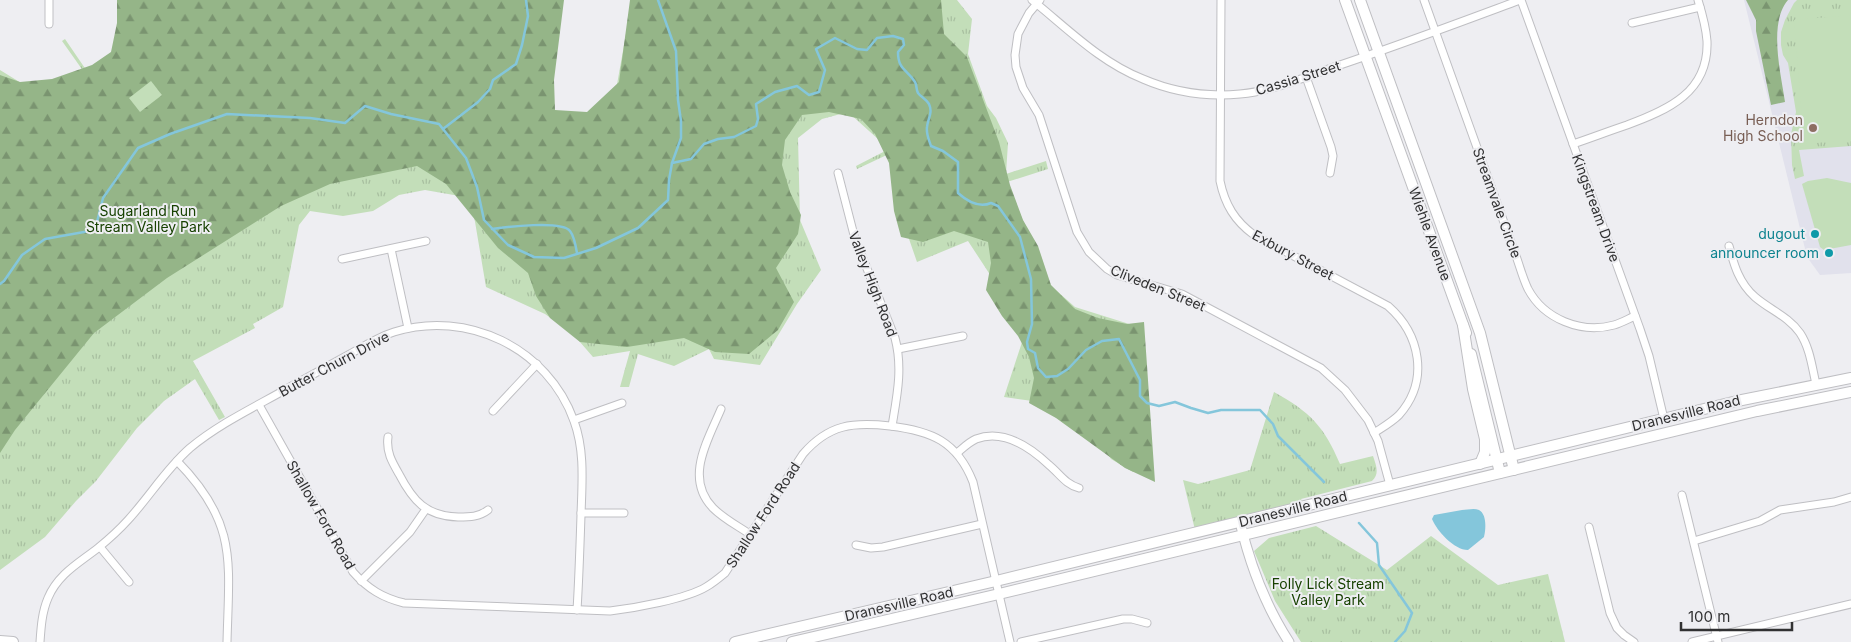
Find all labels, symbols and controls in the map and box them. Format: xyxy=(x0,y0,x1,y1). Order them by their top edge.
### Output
street label: Cassia Street xyxy=(1254,56,1343,98)
place label: Herndon High School xyxy=(1723,111,1803,144)
marker: Herndon High School xyxy=(1807,122,1819,134)
street label: Streamvale Circle xyxy=(1470,145,1525,260)
street label: Kingstream Drive xyxy=(1569,151,1624,264)
street label: Wiehle Avenue xyxy=(1406,185,1455,283)
park label: Sugarland Run Stream Valley Park xyxy=(86,202,210,235)
place label: dugout xyxy=(1758,225,1805,242)
street label: Exbury Street xyxy=(1250,226,1337,283)
marker: dugout xyxy=(1809,228,1821,240)
street label: Valley High Road xyxy=(846,229,901,339)
place label: announcer room xyxy=(1710,244,1819,261)
marker: announcer room xyxy=(1823,247,1835,259)
street label: Cliveden Street xyxy=(1108,261,1209,315)
street label: Butter Churn Drive xyxy=(276,327,392,400)
street label: Dranesville Road xyxy=(1630,391,1742,434)
street label: Shallow Ford Road xyxy=(283,457,360,572)
street label: Shallow Ford Road xyxy=(722,459,803,571)
street label: Dranesville Road xyxy=(1237,487,1349,530)
park label: Folly Lick Stream Valley Park xyxy=(1272,575,1384,608)
street label: Dranesville Road xyxy=(843,583,955,624)
scale bar xyxy=(1681,600,1792,632)
text: 100 m xyxy=(1688,607,1730,626)

